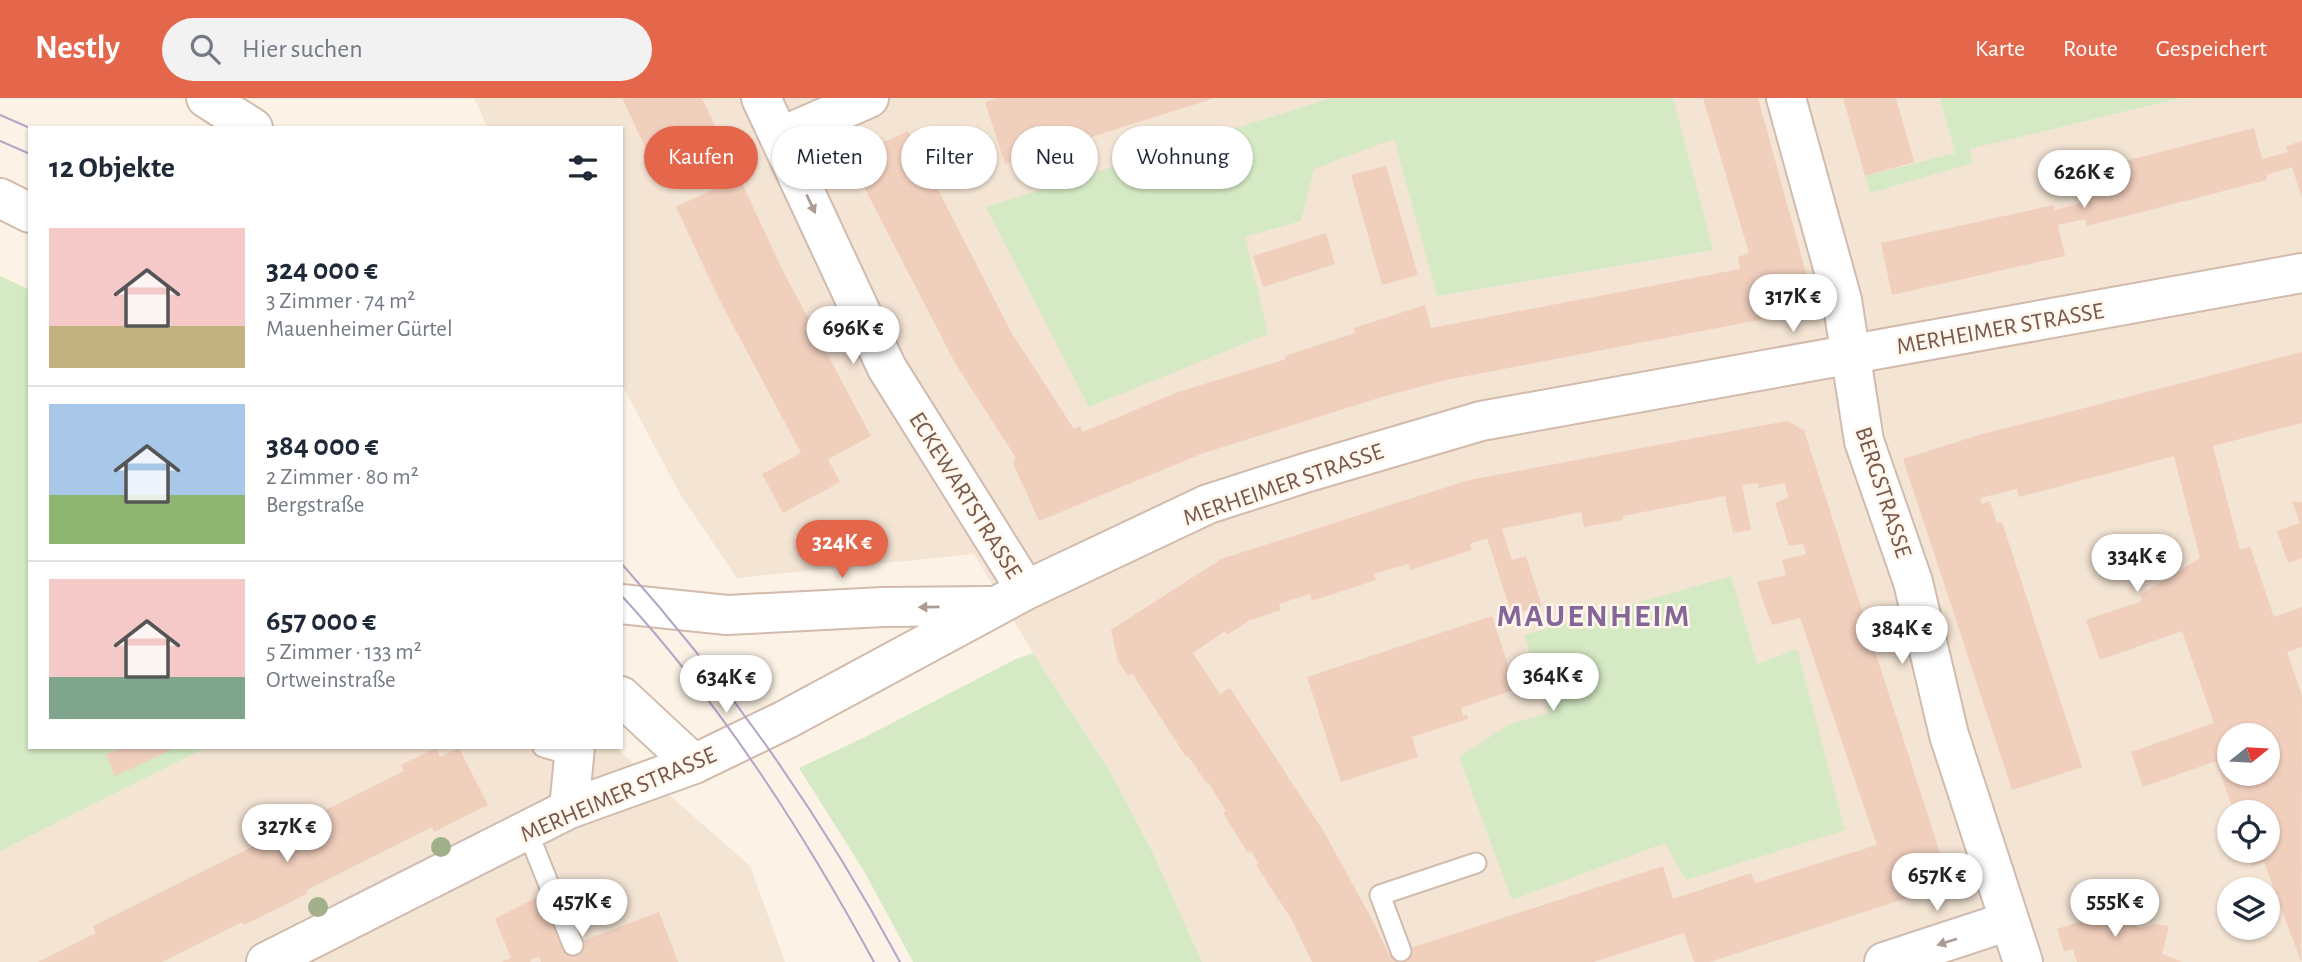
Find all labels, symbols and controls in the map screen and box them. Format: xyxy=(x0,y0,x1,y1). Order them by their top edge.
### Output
search box xyxy=(162,18,652,81)
icon: search xyxy=(186,30,224,68)
text: Nestly xyxy=(35,32,120,65)
text: Hier suchen xyxy=(242,36,363,62)
text: Karte xyxy=(1975,37,2025,61)
text: Route xyxy=(2063,37,2118,61)
text: Gespeichert xyxy=(2156,37,2267,61)
chip: Kaufen xyxy=(644,126,758,189)
chip: Mieten xyxy=(772,126,887,189)
chip: Filter xyxy=(901,126,997,189)
chip: Neu xyxy=(1011,126,1098,189)
chip: Wohnung xyxy=(1112,126,1253,189)
icon: filters xyxy=(564,149,602,187)
pin: 626K € xyxy=(2027,150,2141,210)
text: 12 Objekte xyxy=(49,153,175,183)
text: 626K € xyxy=(2054,161,2114,184)
one-way arrow xyxy=(805,194,817,214)
text: 324 000 € xyxy=(266,255,378,285)
icon: home xyxy=(105,256,189,340)
pin: 317K € xyxy=(1736,274,1850,334)
text: 317K € xyxy=(1765,285,1821,308)
text: 3 Zimmer · 74 m² xyxy=(266,290,415,313)
street label: MERHEIMER STRASSE xyxy=(1895,299,2106,359)
pin: 696K € xyxy=(796,306,910,366)
text: 696K € xyxy=(823,317,883,340)
text: Mauenheimer Gürtel xyxy=(266,318,453,341)
street label: ECKEWARTSTRASSE xyxy=(904,408,1026,583)
street label: BERGSTRASSE xyxy=(1851,424,1916,561)
text: 384 000 € xyxy=(266,431,379,461)
icon: home xyxy=(105,432,189,516)
street label: MERHEIMER STRASSE xyxy=(1180,439,1387,531)
text: 2 Zimmer · 80 m² xyxy=(266,466,419,489)
text: Bergstraße xyxy=(266,494,364,517)
pin: 324K € xyxy=(785,520,899,580)
text: 324K € xyxy=(812,531,872,554)
pin: 334K € xyxy=(2080,534,2194,594)
text: 334K € xyxy=(2107,545,2167,568)
district label: MAUENHEIM xyxy=(1497,600,1691,632)
one-way arrow xyxy=(917,601,939,613)
text: 657 000 € xyxy=(266,606,376,636)
pin: 384K € xyxy=(1845,606,1959,666)
icon: home xyxy=(105,607,189,691)
text: 384K € xyxy=(1872,617,1932,640)
text: 5 Zimmer · 133 m² xyxy=(266,641,422,664)
pin: 364K € xyxy=(1496,654,1610,713)
pin: 634K € xyxy=(669,656,783,715)
text: 364K € xyxy=(1523,664,1583,687)
text: 634K € xyxy=(696,666,756,689)
text: Ortweinstraße xyxy=(266,669,396,692)
north arrow xyxy=(2217,723,2280,786)
map controls xyxy=(2217,723,2280,940)
street label: MERHEIMER STRASSE xyxy=(517,743,720,847)
button: locate xyxy=(2217,800,2280,863)
pin: 327K € xyxy=(230,804,344,864)
text: 327K € xyxy=(258,815,316,838)
pin: 657K € xyxy=(1880,854,1994,913)
text: 657K € xyxy=(1908,864,1966,887)
button: layers xyxy=(2217,877,2280,940)
pin: 457K € xyxy=(525,880,639,939)
pin: 555K € xyxy=(2058,880,2172,939)
text: 457K € xyxy=(552,890,612,913)
text: 555K € xyxy=(2086,890,2144,913)
one-way arrow xyxy=(1936,937,1957,947)

